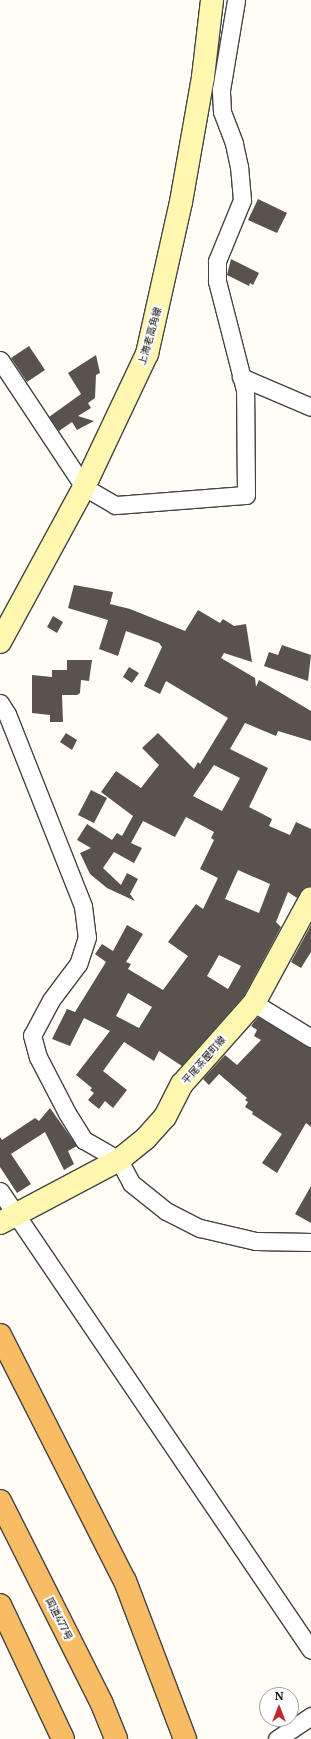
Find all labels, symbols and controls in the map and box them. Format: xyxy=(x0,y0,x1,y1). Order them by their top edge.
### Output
street label: 上海老高角線 xyxy=(136,306,164,366)
street label: 平尾茶屋町線 xyxy=(180,1033,228,1087)
street label: 国道477号 xyxy=(43,1596,75,1642)
north arrow xyxy=(259,1687,299,1727)
text: N xyxy=(275,1689,283,1703)

